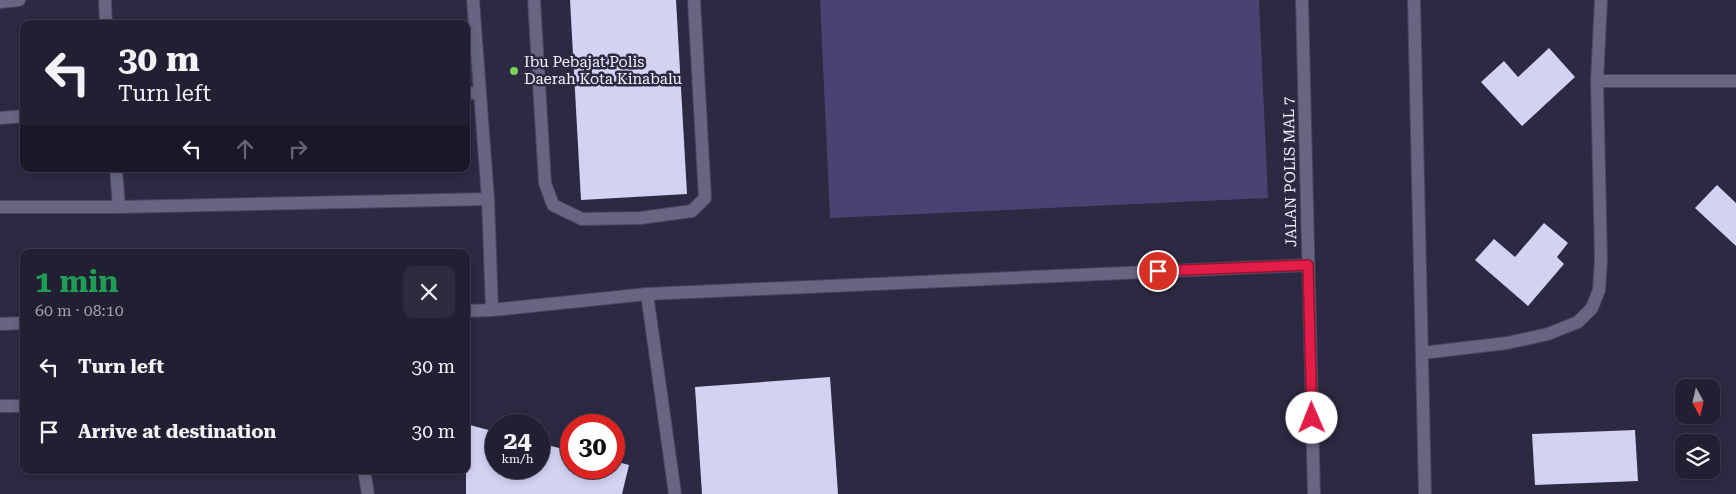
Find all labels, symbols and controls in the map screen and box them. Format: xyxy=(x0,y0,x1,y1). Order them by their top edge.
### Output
text: 30 m xyxy=(118,39,200,80)
icon: left xyxy=(35,40,100,105)
place label: Ibu Pebajat Polis Daerah Kota Kinabalu xyxy=(524,53,683,88)
marker: Ibu Pebajat Polis Daerah Kota Kinabalu xyxy=(508,65,520,77)
text: Turn left xyxy=(118,81,211,106)
street label: JALAN POLIS MAL 7 xyxy=(1280,97,1300,247)
icon: left xyxy=(178,135,206,163)
icon: ahead xyxy=(231,135,259,163)
icon: right xyxy=(284,135,312,163)
pin xyxy=(1137,250,1179,292)
icon: arrive xyxy=(1144,257,1172,285)
text: 1 min xyxy=(35,264,118,299)
button: close xyxy=(403,266,455,318)
text: 60 m · 08:10 xyxy=(35,301,124,320)
icon: left xyxy=(35,353,63,381)
text: Turn left xyxy=(78,355,164,378)
text: 30 m xyxy=(412,355,455,378)
north arrow xyxy=(1675,379,1720,424)
map controls xyxy=(1675,379,1720,479)
position arrow xyxy=(1285,391,1337,443)
speed limit sign: 30 xyxy=(560,414,625,479)
icon: arrive xyxy=(35,418,63,446)
text: Arrive at destination xyxy=(78,420,276,443)
text: 30 m xyxy=(412,420,455,443)
text: 24 xyxy=(503,426,532,455)
button: layers xyxy=(1675,434,1720,479)
text: km/h xyxy=(501,452,534,466)

